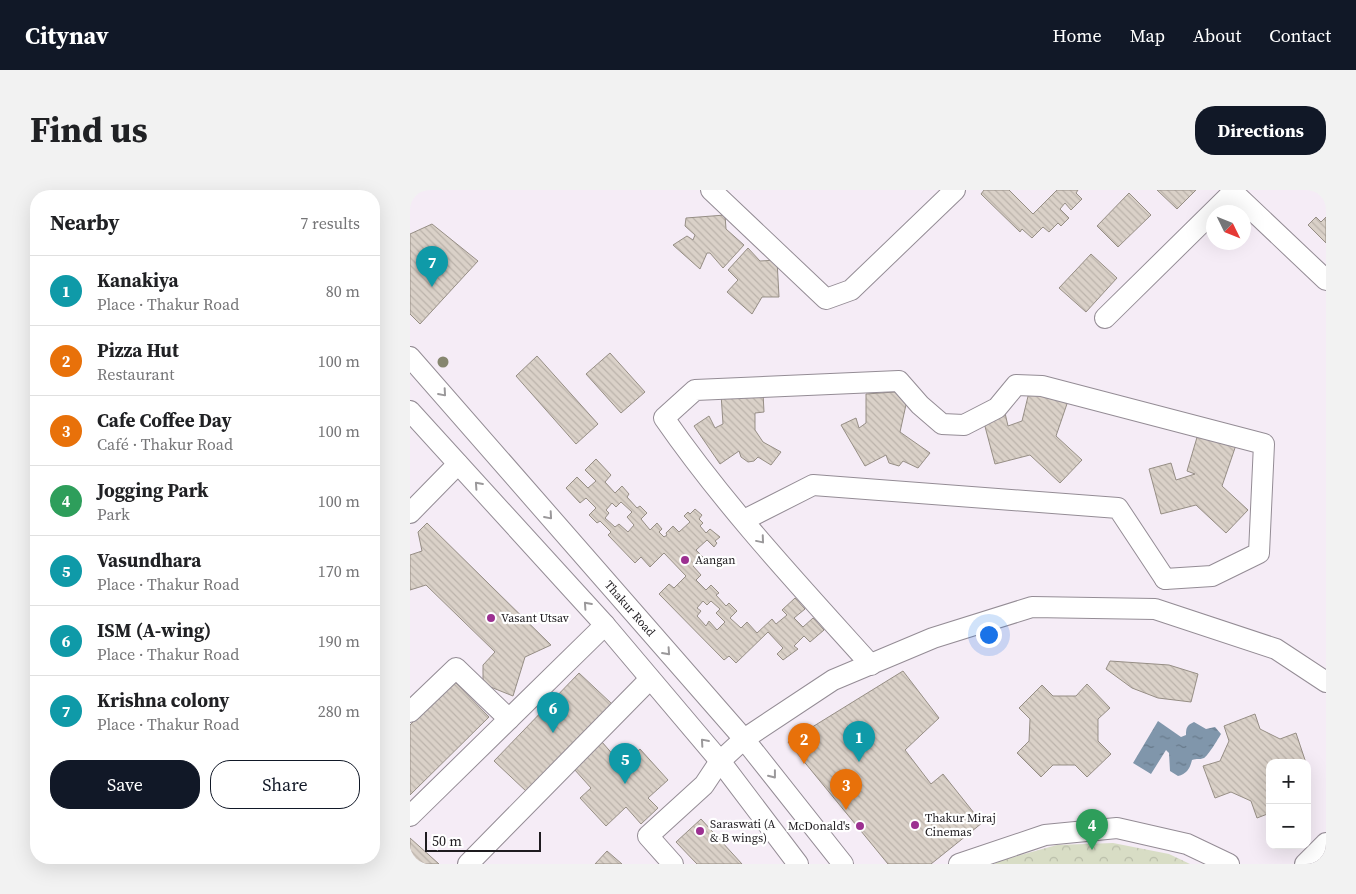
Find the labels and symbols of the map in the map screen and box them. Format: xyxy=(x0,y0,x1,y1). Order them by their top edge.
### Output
north arrow xyxy=(1206,205,1251,250)
pin: 7 xyxy=(416,246,448,287)
one-way arrow xyxy=(437,388,446,397)
one-way arrow xyxy=(475,482,484,491)
one-way arrow xyxy=(543,511,552,520)
one-way arrow xyxy=(755,534,764,543)
place label: Aangan xyxy=(695,552,736,568)
marker: Aangan xyxy=(679,554,691,566)
street label: Thakur Road xyxy=(601,577,659,640)
one-way arrow xyxy=(584,602,593,611)
place label: Vasant Utsav xyxy=(501,610,569,626)
marker: Vasant Utsav xyxy=(485,612,497,624)
your location xyxy=(976,622,1002,648)
one-way arrow xyxy=(661,647,670,656)
pin: 6 xyxy=(537,692,569,733)
pin: 1 xyxy=(843,721,875,762)
pin: 2 xyxy=(788,723,820,764)
one-way arrow xyxy=(701,739,710,748)
pin: 5 xyxy=(609,743,641,784)
pin: 3 xyxy=(830,769,862,810)
one-way arrow xyxy=(767,770,776,779)
pin: 4 xyxy=(1076,809,1108,850)
place label: Thakur Miraj Cinemas xyxy=(925,810,996,840)
place label: Saraswati (A & B wings) xyxy=(710,816,776,846)
place label: McDonald's xyxy=(788,818,850,834)
marker: Thakur Miraj Cinemas xyxy=(909,819,921,831)
marker: McDonald's xyxy=(854,820,866,832)
marker: Saraswati (A & B wings) xyxy=(694,825,706,837)
scale bar xyxy=(425,829,541,852)

